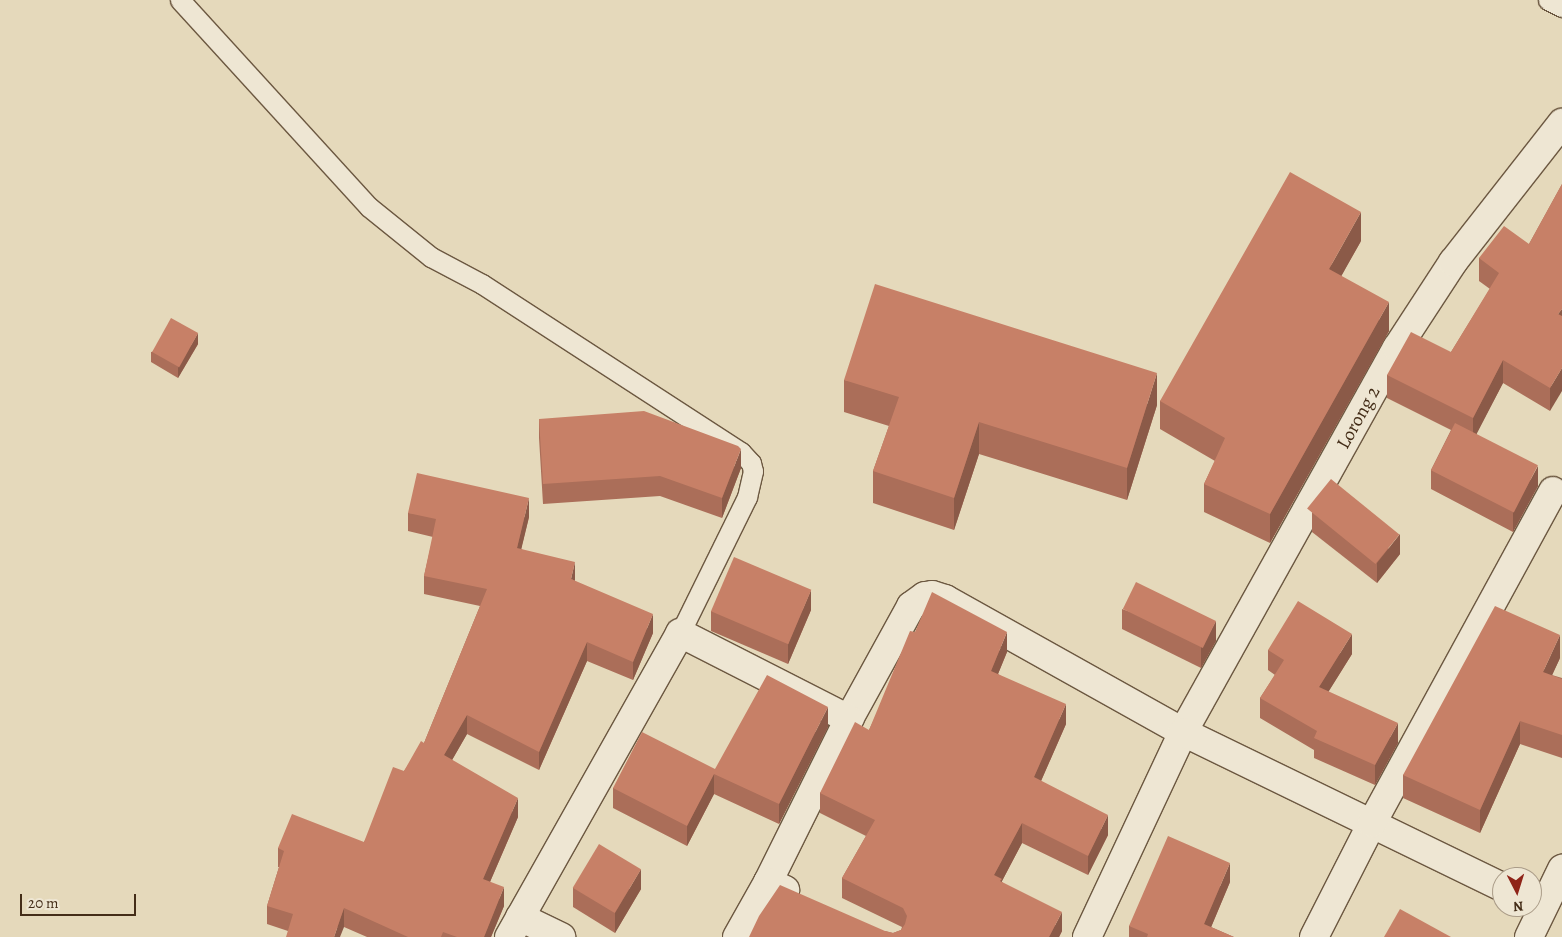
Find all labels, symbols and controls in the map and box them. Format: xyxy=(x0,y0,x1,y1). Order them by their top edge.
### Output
street label: Lorong 2 xyxy=(1332,383,1386,453)
north arrow xyxy=(1492,867,1542,917)
scale bar xyxy=(22,884,139,916)
text: 20 m xyxy=(28,893,59,913)
text: N xyxy=(1512,897,1524,916)

